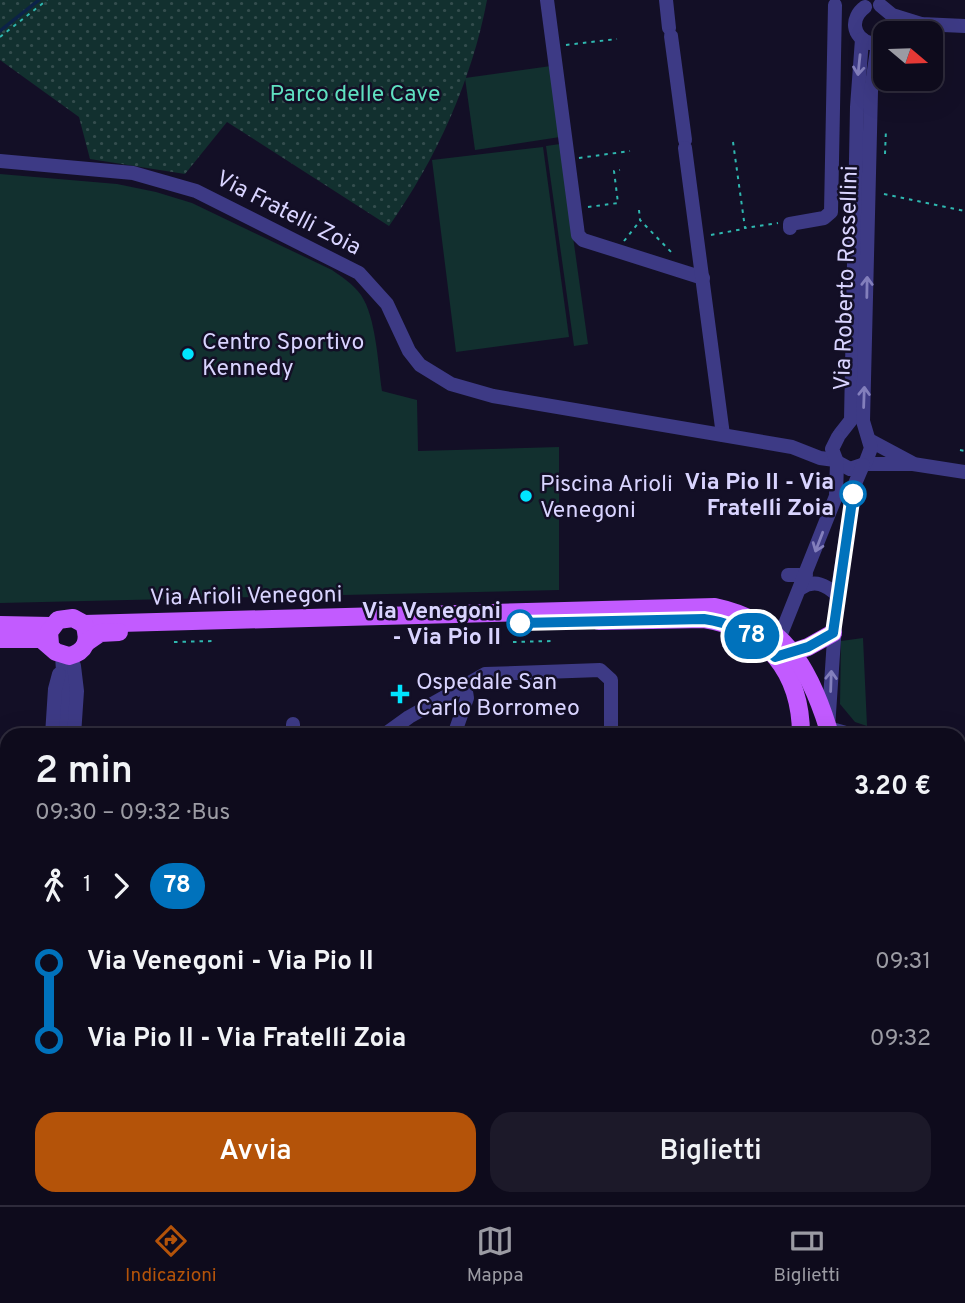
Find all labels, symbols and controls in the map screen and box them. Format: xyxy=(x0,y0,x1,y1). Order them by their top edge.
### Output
north arrow xyxy=(873,21,943,91)
map controls xyxy=(873,21,943,91)
one-way arrow xyxy=(852,53,865,76)
park label: Parco delle Cave xyxy=(270,81,440,110)
street label: Via Fratelli Zoia xyxy=(210,165,365,263)
street label: Via Roberto Rossellini xyxy=(829,165,866,391)
one-way arrow xyxy=(861,276,874,299)
place label: Centro Sportivo Kennedy xyxy=(202,329,364,384)
marker: Centro Sportivo Kennedy xyxy=(180,346,196,362)
one-way arrow xyxy=(858,385,871,408)
place label: Via Pio II - Via Fratelli Zoia xyxy=(685,469,834,524)
place label: Piscina Arioli Venegoni xyxy=(540,471,673,526)
marker: Via Pio II - Via Fratelli Zoia xyxy=(840,481,866,507)
marker: Piscina Arioli Venegoni xyxy=(518,488,534,504)
one-way arrow xyxy=(811,531,824,553)
street label: Via Arioli Venegoni xyxy=(149,581,343,614)
place label: Via Venegoni - Via Pio II xyxy=(362,598,501,653)
marker: Via Venegoni - Via Pio II xyxy=(507,610,533,636)
line badge: 78 xyxy=(720,613,784,659)
text: 78 xyxy=(738,621,766,651)
place label: Ospedale San Carlo Borromeo xyxy=(416,669,580,724)
one-way arrow xyxy=(824,670,838,693)
marker: Ospedale San Carlo Borromeo xyxy=(390,684,410,704)
text: 2 min xyxy=(35,748,133,797)
text: 3.20 € xyxy=(854,771,931,804)
text: 09:30 – 09:32 · Bus xyxy=(35,799,230,828)
icon: walk xyxy=(35,867,73,905)
icon: forward xyxy=(102,867,140,905)
text: 1 xyxy=(83,871,92,900)
text: 78 xyxy=(164,871,191,901)
text: Via Venegoni - Via Pio II xyxy=(87,946,374,979)
text: 09:31 xyxy=(875,948,931,977)
text: Via Pio II - Via Fratelli Zoia xyxy=(87,1023,406,1056)
text: 09:32 xyxy=(870,1025,931,1054)
button: Avvia xyxy=(35,1112,476,1192)
button: Biglietti xyxy=(490,1112,931,1192)
tab: Indicazioni xyxy=(125,1222,217,1288)
tab: Mappa xyxy=(467,1222,523,1288)
tab: Biglietti xyxy=(774,1222,840,1288)

